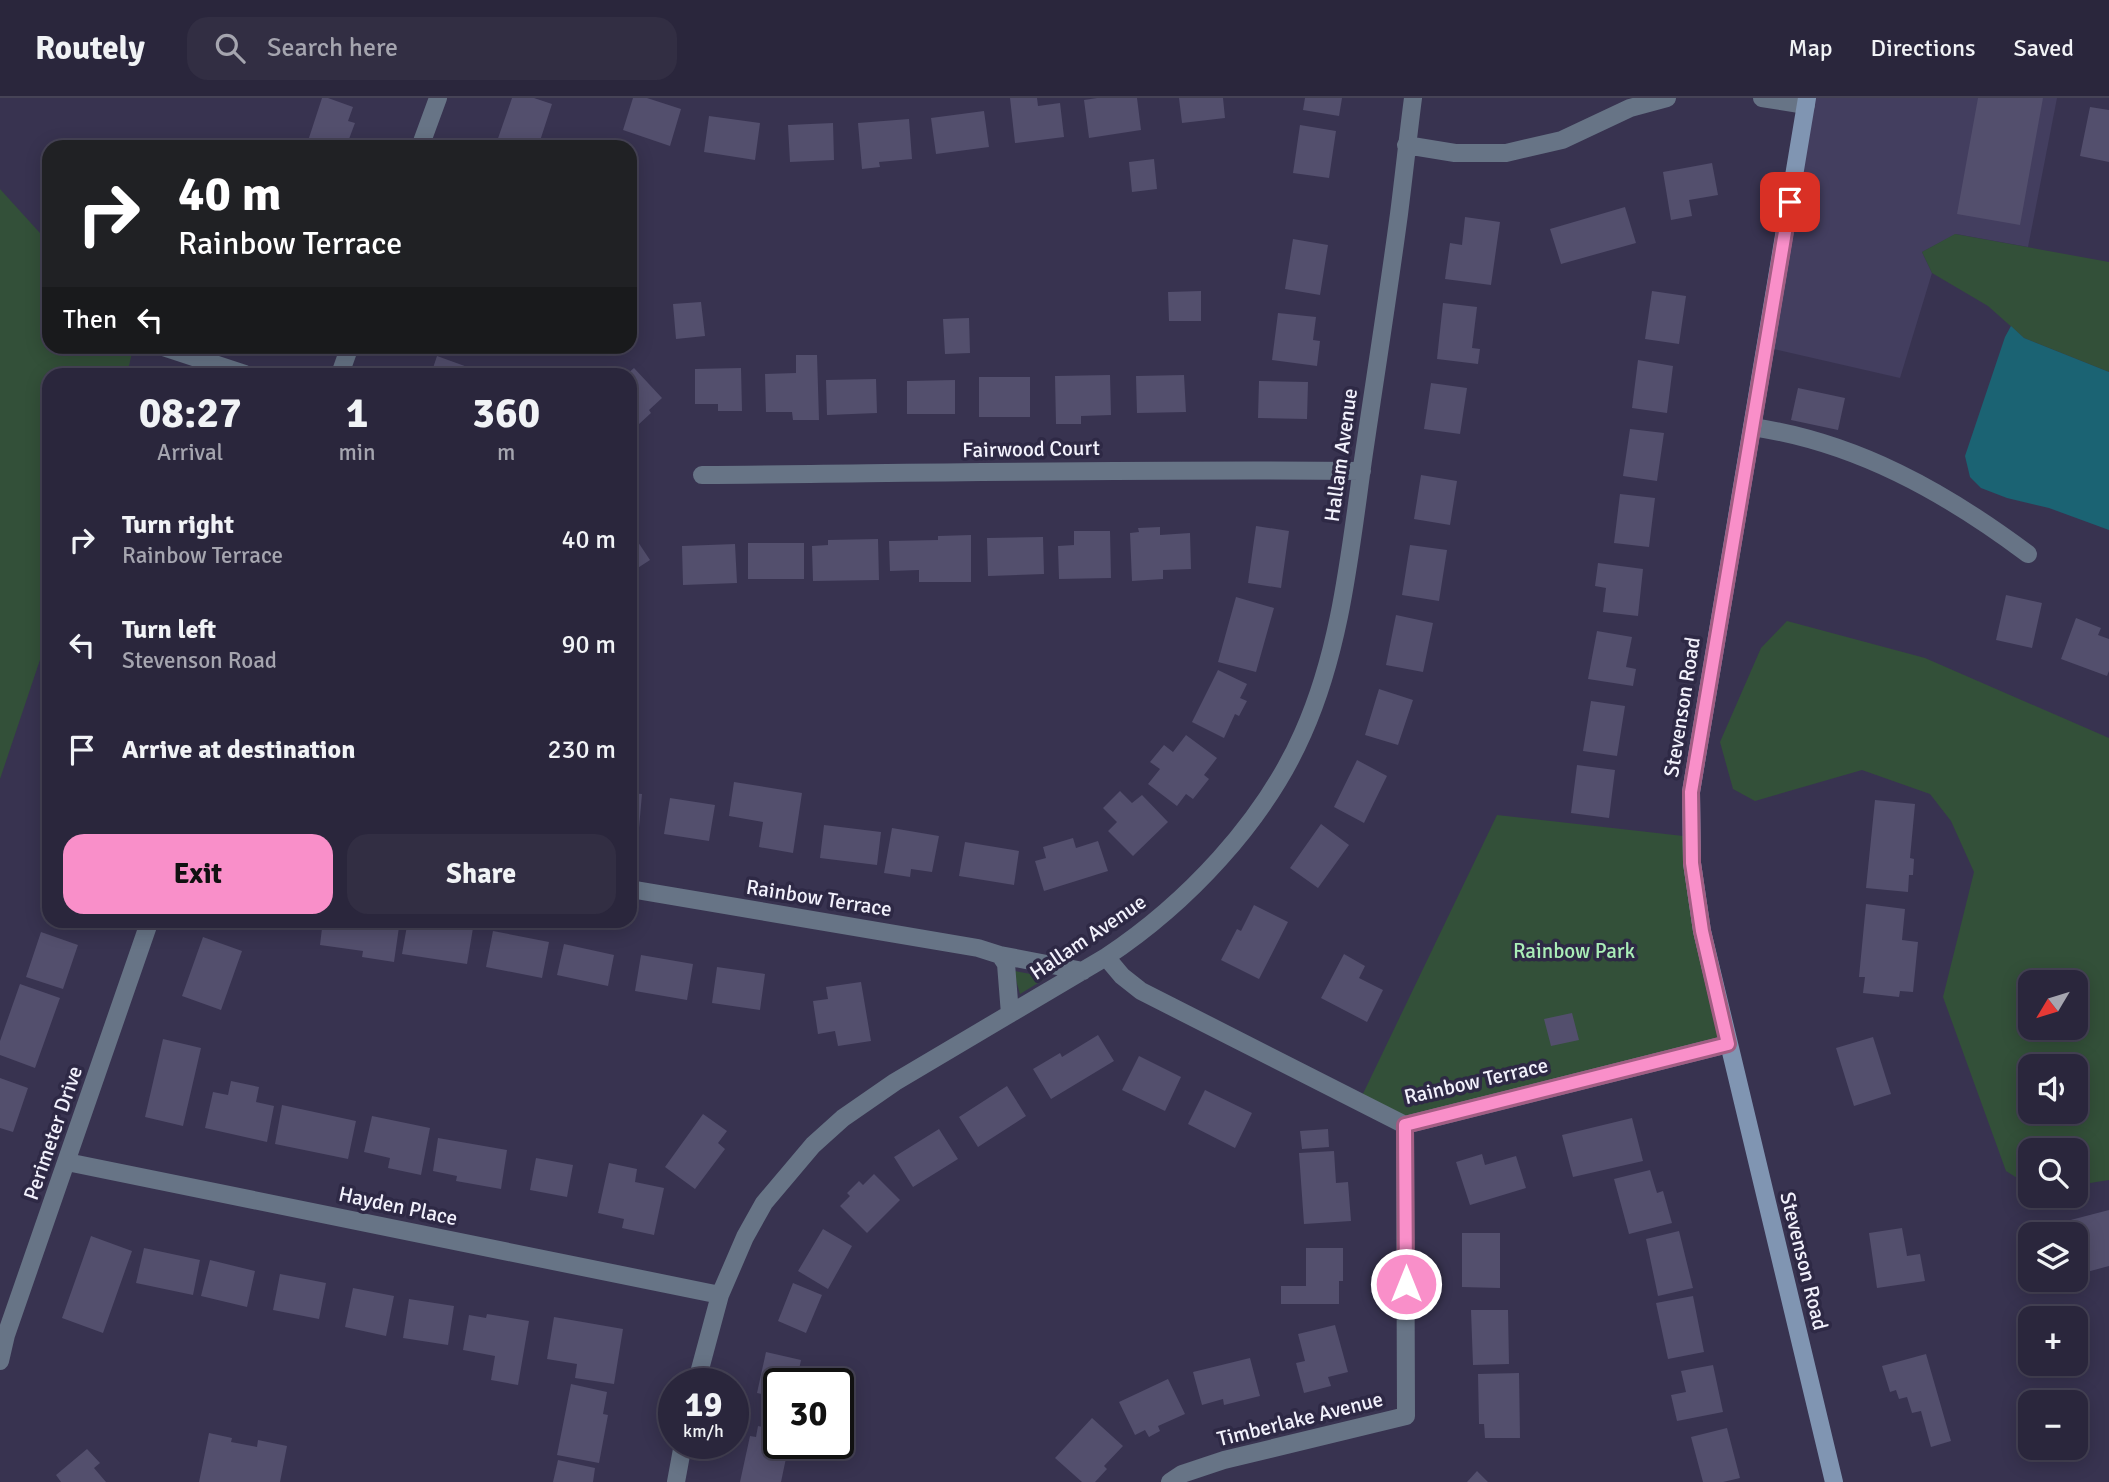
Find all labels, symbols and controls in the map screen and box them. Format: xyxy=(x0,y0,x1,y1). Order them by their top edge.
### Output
search box xyxy=(187,17,677,80)
text: Routely xyxy=(35,28,145,69)
icon: search xyxy=(211,29,249,67)
text: Search here xyxy=(267,32,398,64)
text: Map xyxy=(1788,33,1833,63)
text: Directions xyxy=(1871,33,1976,63)
text: Saved xyxy=(2014,33,2074,63)
text: 40 m xyxy=(178,164,281,224)
icon: right xyxy=(63,168,154,259)
pin xyxy=(1760,172,1820,232)
icon: arrive xyxy=(1771,183,1809,221)
text: Rainbow Terrace xyxy=(178,224,402,263)
icon: left xyxy=(131,301,169,339)
text: Then xyxy=(63,304,117,336)
street label: Hallam Avenue xyxy=(1319,387,1363,523)
text: 08:27 xyxy=(139,388,242,439)
text: 1 xyxy=(346,388,368,439)
text: 360 xyxy=(472,388,540,439)
street label: Fairwood Court xyxy=(962,435,1100,463)
text: Arrival xyxy=(157,438,223,467)
text: min xyxy=(338,438,376,467)
text: m xyxy=(497,438,515,467)
text: Turn right xyxy=(122,509,234,541)
icon: right xyxy=(63,521,101,559)
text: 40 m xyxy=(561,524,616,556)
text: Rainbow Terrace xyxy=(122,541,283,570)
text: Turn left xyxy=(122,614,216,646)
icon: left xyxy=(63,626,101,664)
text: 90 m xyxy=(561,629,616,661)
street label: Stevenson Road xyxy=(1658,635,1706,779)
text: Stevenson Road xyxy=(122,646,277,675)
icon: arrive xyxy=(63,731,101,769)
text: Arrive at destination xyxy=(122,734,355,766)
text: 230 m xyxy=(547,734,616,766)
button: Exit xyxy=(63,834,333,914)
button: Share xyxy=(347,834,616,914)
street label: Rainbow Terrace xyxy=(744,874,894,922)
street label: Hallam Avenue xyxy=(1025,889,1151,985)
park label: Rainbow Park xyxy=(1513,938,1636,964)
north arrow xyxy=(2018,970,2088,1040)
map controls xyxy=(2018,970,2088,1460)
street label: Rainbow Terrace xyxy=(1401,1052,1551,1110)
button: sound xyxy=(2018,1054,2088,1124)
street label: Perimeter Drive xyxy=(18,1063,88,1203)
button: search xyxy=(2018,1138,2088,1208)
street label: Hayden Place xyxy=(336,1181,460,1231)
street label: Stevenson Road xyxy=(1774,1189,1834,1333)
button: layers xyxy=(2018,1222,2088,1292)
position arrow xyxy=(1369,1247,1443,1321)
button: + xyxy=(2018,1306,2088,1376)
speed limit sign: 30 xyxy=(763,1368,854,1459)
text: 19 xyxy=(685,1383,722,1426)
street label: Timberlake Avenue xyxy=(1214,1386,1386,1452)
button: − xyxy=(2018,1390,2088,1460)
text: km/h xyxy=(683,1420,724,1442)

